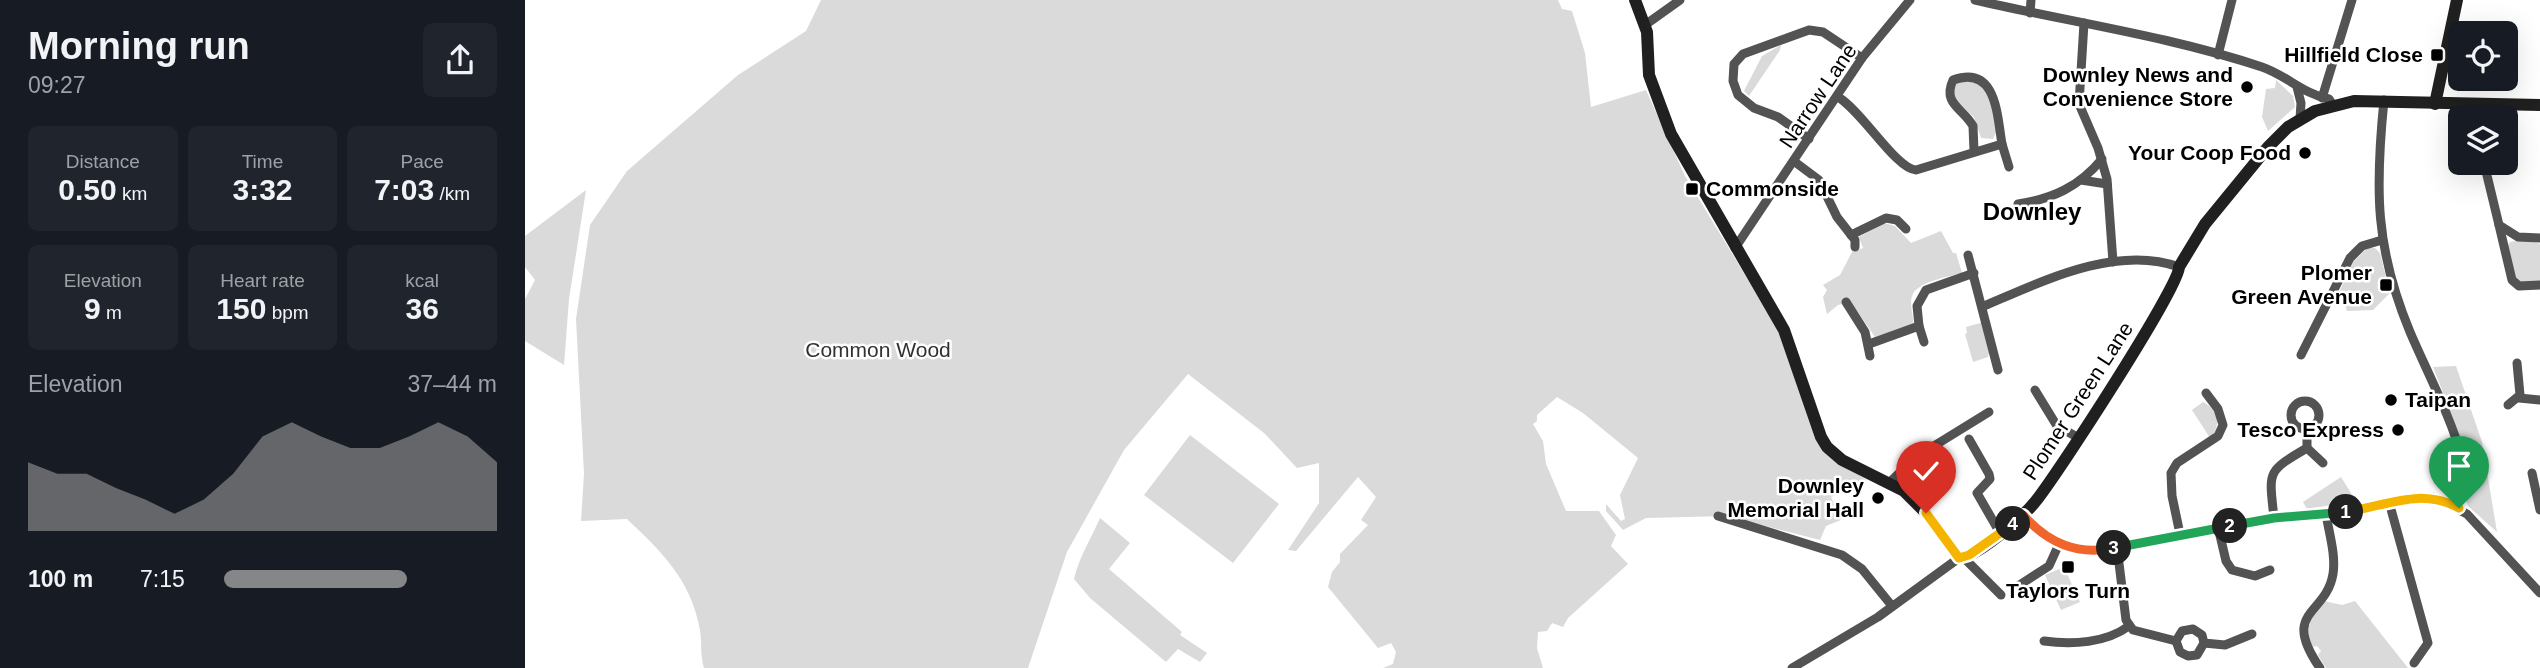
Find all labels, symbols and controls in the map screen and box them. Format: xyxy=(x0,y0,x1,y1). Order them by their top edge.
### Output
map controls xyxy=(2448,21,2518,175)
button: locate xyxy=(2448,21,2518,91)
button: share xyxy=(423,23,497,97)
text: Morning run xyxy=(28,25,250,67)
street label: Narrow Lane xyxy=(1774,39,1861,152)
place label: Hillfield Close xyxy=(2284,43,2423,66)
marker: Hillfield Close xyxy=(2429,47,2445,63)
place label: Downley News and Convenience Store xyxy=(2043,63,2233,110)
text: 09:27 xyxy=(28,72,86,98)
marker: Downley News and Convenience Store xyxy=(2239,79,2255,95)
button: layers xyxy=(2448,105,2518,175)
place label: Your Coop Food xyxy=(2128,141,2291,164)
marker: Your Coop Food xyxy=(2297,145,2313,161)
text: Distance xyxy=(66,151,140,172)
text: Time xyxy=(242,151,283,172)
text: Pace xyxy=(401,151,444,172)
text: 0.50 xyxy=(58,173,117,206)
text: 3:32 xyxy=(232,173,293,206)
text: 7:03 xyxy=(374,173,434,206)
place label: Commonside xyxy=(1706,177,1839,200)
marker: Commonside xyxy=(1684,181,1700,197)
text: km xyxy=(117,183,147,204)
text: /km xyxy=(434,183,470,204)
district label: Downley xyxy=(1983,198,2082,225)
place label: Plomer Green Avenue xyxy=(2231,261,2372,308)
text: Elevation xyxy=(64,270,142,291)
text: Heart rate xyxy=(220,270,305,291)
text: kcal xyxy=(405,270,439,291)
marker: Plomer Green Avenue xyxy=(2378,277,2394,293)
text: 9 xyxy=(84,292,101,325)
text: 150 xyxy=(216,292,266,325)
text: 36 xyxy=(405,292,439,325)
text: m xyxy=(101,302,122,323)
text: bpm xyxy=(266,302,309,323)
street label: Plomer Green Lane xyxy=(2018,318,2137,484)
park label: Common Wood xyxy=(805,338,951,361)
text: Elevation xyxy=(28,371,123,397)
text: 37–44 m xyxy=(407,371,497,397)
place label: Taipan xyxy=(2405,388,2471,411)
marker: Taipan xyxy=(2383,392,2399,408)
place label: Tesco Express xyxy=(2237,418,2384,441)
marker: Tesco Express xyxy=(2390,422,2406,438)
pin xyxy=(2429,436,2489,508)
pin xyxy=(1896,441,1956,513)
icon: arrive xyxy=(2440,447,2478,485)
icon: check xyxy=(1907,452,1945,490)
place label: Downley Memorial Hall xyxy=(1727,474,1864,521)
marker: Downley Memorial Hall xyxy=(1870,490,1886,506)
pin: 1 xyxy=(2329,494,2364,530)
text: 1 xyxy=(2340,501,2351,522)
pin: 4 xyxy=(1995,506,2031,542)
pin: 2 xyxy=(2213,508,2247,544)
text: 4 xyxy=(2007,513,2018,534)
text: 2 xyxy=(2224,515,2235,536)
pin: 3 xyxy=(2097,530,2131,566)
text: 3 xyxy=(2108,537,2119,558)
marker: Taylors Turn xyxy=(2060,559,2076,575)
text: 100 m xyxy=(28,566,93,592)
text: 7:15 xyxy=(140,566,185,592)
place label: Taylors Turn xyxy=(2006,579,2130,602)

